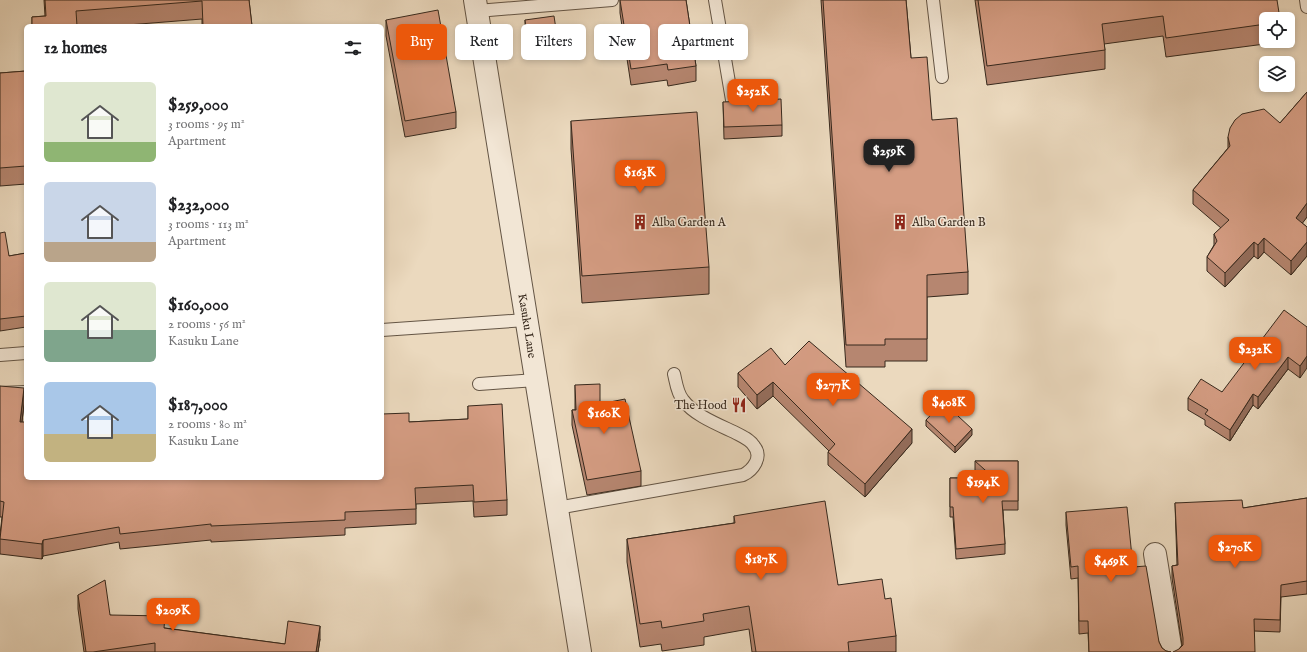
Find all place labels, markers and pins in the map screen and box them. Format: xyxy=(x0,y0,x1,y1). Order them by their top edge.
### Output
pin: $252K xyxy=(725,79,781,113)
pin: $259K xyxy=(861,139,917,173)
pin: $163K xyxy=(612,160,668,194)
building icon: Alba Garden A xyxy=(631,213,649,231)
building icon: Alba Garden B xyxy=(891,213,909,231)
place label: Alba Garden A xyxy=(651,215,727,230)
place label: Alba Garden B xyxy=(911,215,986,230)
pin: $232K xyxy=(1227,337,1283,371)
pin: $277K xyxy=(805,373,861,407)
pin: $408K xyxy=(921,390,977,424)
restaurant icon: The Hood xyxy=(730,396,748,414)
place label: The Hood xyxy=(674,398,728,413)
pin: $160K xyxy=(576,401,632,435)
pin: $194K xyxy=(955,470,1011,504)
pin: $270K xyxy=(1207,535,1263,569)
pin: $187K xyxy=(733,547,789,581)
pin: $469K xyxy=(1083,549,1139,583)
pin: $209K xyxy=(145,598,201,632)

